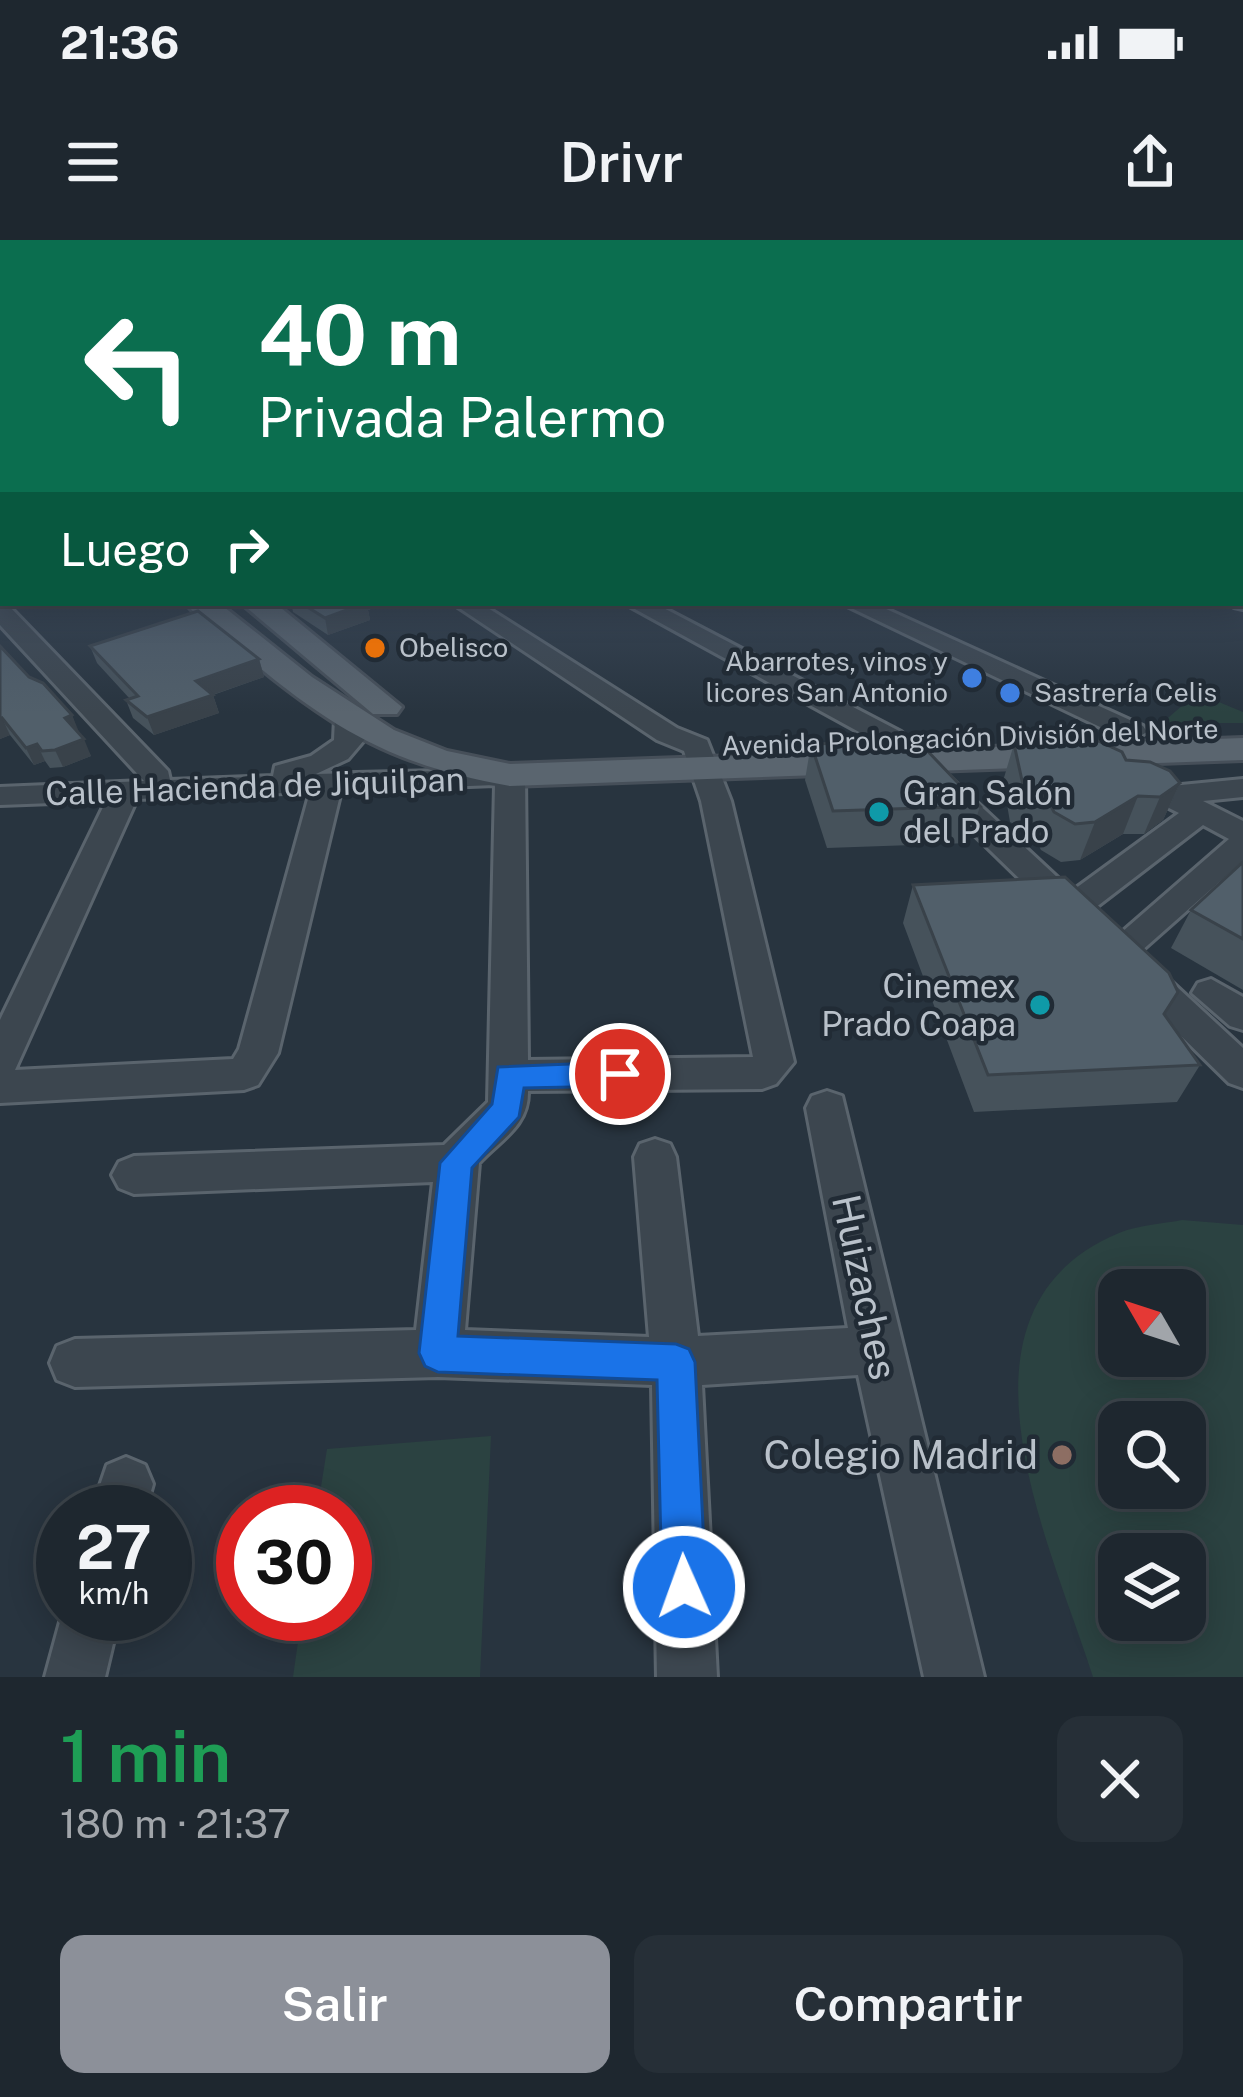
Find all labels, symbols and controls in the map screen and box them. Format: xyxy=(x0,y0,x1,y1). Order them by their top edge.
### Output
text: 21:36 xyxy=(60,16,179,69)
icon: menu xyxy=(60,129,126,195)
icon: share xyxy=(1117,129,1183,195)
text: Drivr xyxy=(560,131,683,194)
text: 40 m xyxy=(258,285,461,384)
icon: left xyxy=(60,288,216,444)
text: Privada Palermo xyxy=(258,386,666,449)
icon: right xyxy=(214,516,280,582)
text: Luego xyxy=(60,523,190,576)
place label: Obelisco xyxy=(399,631,508,663)
marker: Obelisco xyxy=(362,635,388,661)
place label: Abarrotes, vinos y licores San Antonio xyxy=(706,645,948,708)
marker: Abarrotes, vinos y licores San Antonio xyxy=(959,665,985,691)
place label: Sastrería Celis xyxy=(1034,676,1217,708)
marker: Sastrería Celis xyxy=(997,680,1023,706)
street label: Avenida Prolongación División del Norte xyxy=(721,712,1219,762)
street label: Calle Hacienda de Jiquilpan xyxy=(45,760,465,812)
place label: Gran Salón del Prado xyxy=(903,774,1072,850)
marker: Gran Salón del Prado xyxy=(866,799,892,825)
place label: Cinemex Prado Coapa xyxy=(821,967,1016,1043)
marker: Cinemex Prado Coapa xyxy=(1027,992,1053,1018)
pin xyxy=(569,1023,671,1125)
icon: arrive xyxy=(587,1041,653,1107)
street label: Huizaches xyxy=(823,1190,907,1384)
north arrow xyxy=(1098,1269,1206,1377)
map controls xyxy=(1098,1269,1206,1641)
button: search xyxy=(1098,1401,1206,1509)
place label: Colegio Madrid xyxy=(763,1432,1038,1478)
marker: Colegio Madrid xyxy=(1049,1442,1075,1468)
speed limit sign: 30 xyxy=(216,1485,372,1641)
text: 27 xyxy=(76,1512,152,1583)
position arrow xyxy=(621,1524,747,1650)
button: layers xyxy=(1098,1533,1206,1641)
text: km/h xyxy=(79,1575,149,1611)
text: 1 min xyxy=(60,1714,231,1798)
button: close xyxy=(1057,1716,1183,1842)
text: 180 m · 21:37 xyxy=(60,1801,291,1847)
button: Salir xyxy=(60,1935,610,2073)
button: Compartir xyxy=(634,1935,1183,2073)

